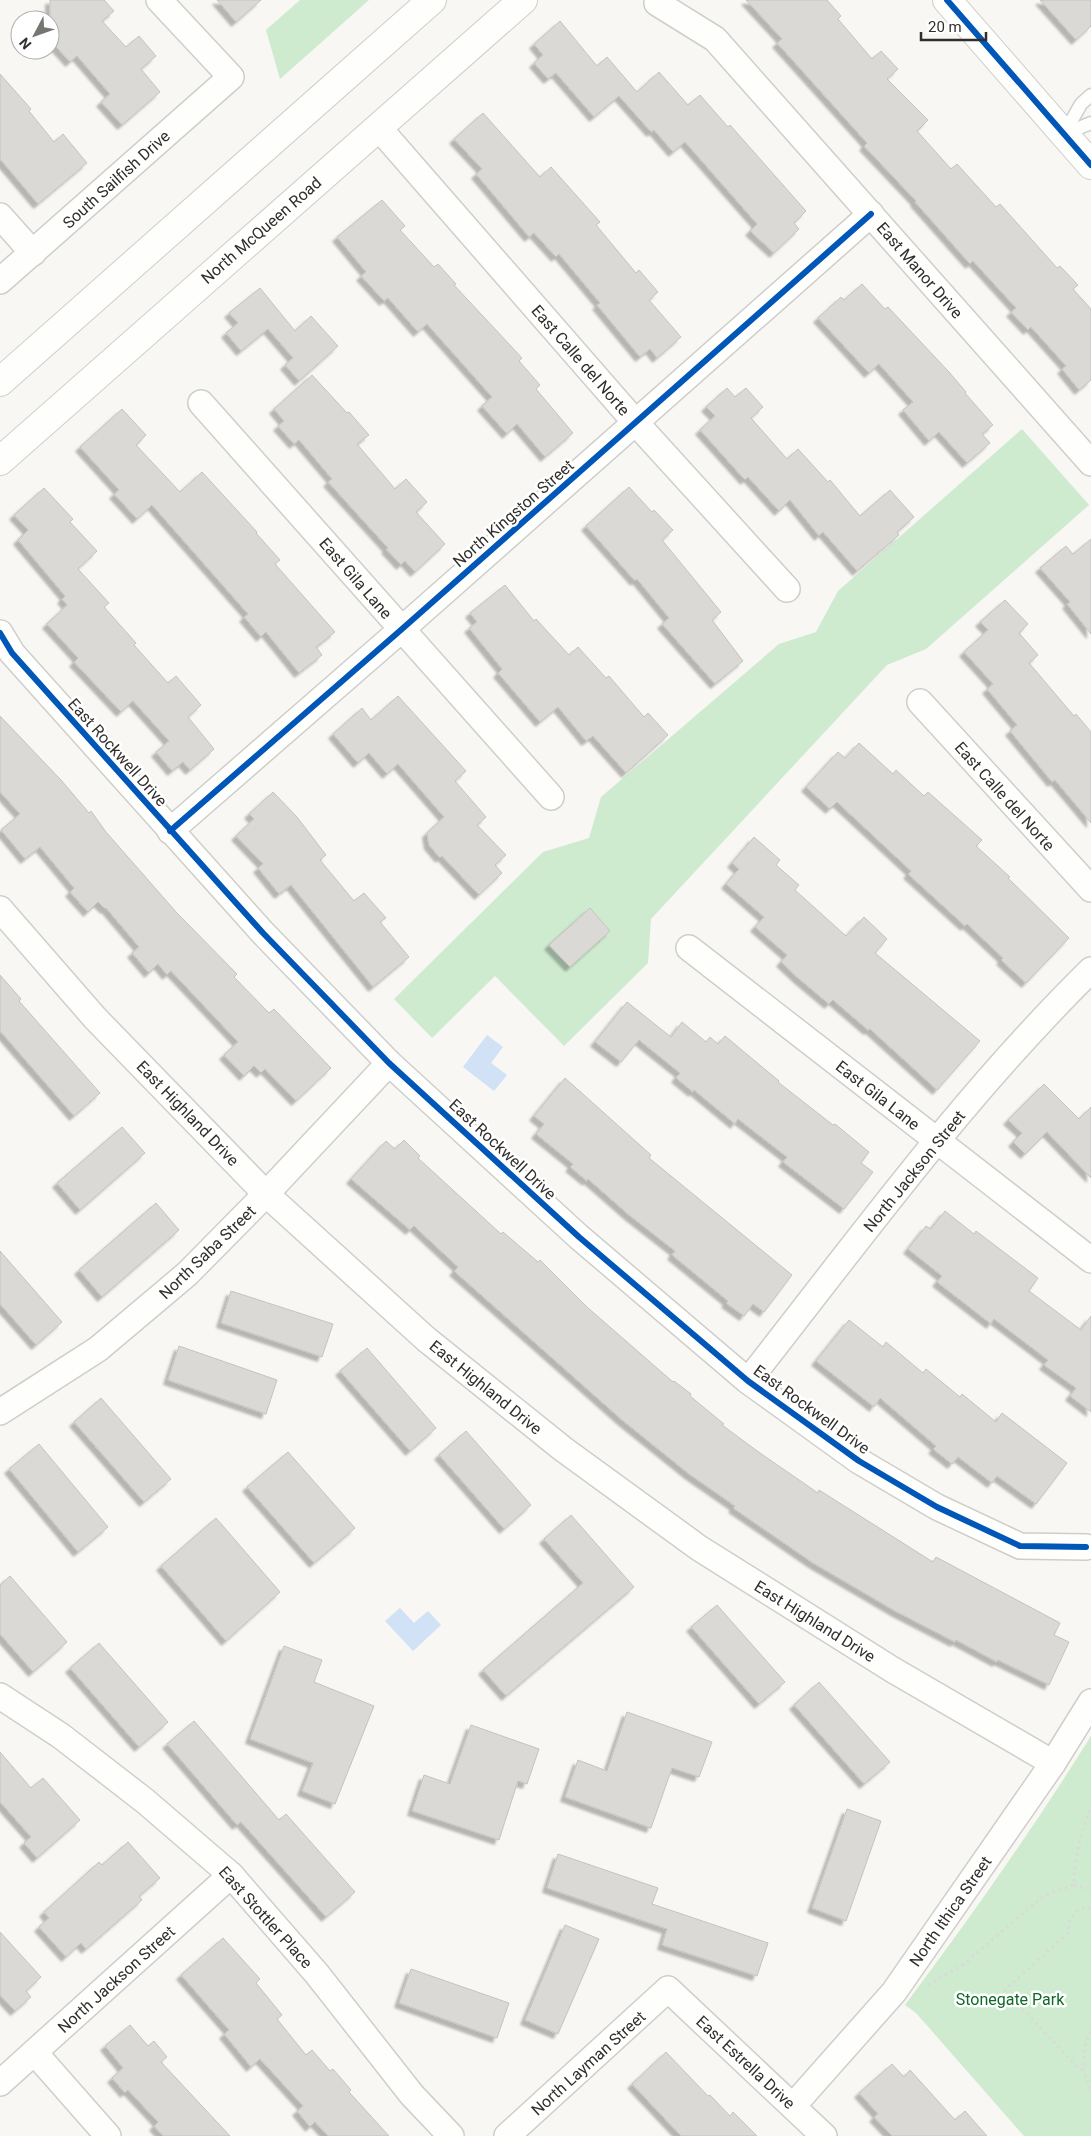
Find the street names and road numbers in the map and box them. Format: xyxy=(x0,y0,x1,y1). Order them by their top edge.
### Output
street label: South Sailfish Drive xyxy=(59,126,174,232)
street label: North McQueen Road xyxy=(197,173,325,288)
street label: East Manor Drive xyxy=(873,218,967,322)
street label: East Calle del Norte xyxy=(528,301,634,419)
street label: North Kingston Street xyxy=(449,456,578,571)
street label: East Gila Lane xyxy=(315,534,396,623)
street label: East Rockwell Drive xyxy=(64,694,171,810)
street label: East Calle del Norte xyxy=(951,738,1059,855)
street label: East Highland Drive xyxy=(133,1057,243,1170)
street label: East Gila Lane xyxy=(832,1057,923,1134)
street label: East Rockwell Drive xyxy=(445,1095,560,1204)
street label: North Jackson Street xyxy=(860,1107,969,1236)
street label: North Saba Street xyxy=(155,1202,259,1303)
street label: East Highland Drive xyxy=(426,1336,546,1438)
street label: East Rockwell Drive xyxy=(750,1361,873,1458)
street label: East Highland Drive xyxy=(751,1577,879,1666)
street label: North Ithica Street xyxy=(905,1853,995,1970)
street label: East Stottler Place xyxy=(215,1862,316,1972)
street label: North Jackson Street xyxy=(54,1922,179,2037)
street label: North Layman Street xyxy=(527,2007,649,2120)
street label: East Estrella Drive xyxy=(692,2012,799,2113)

